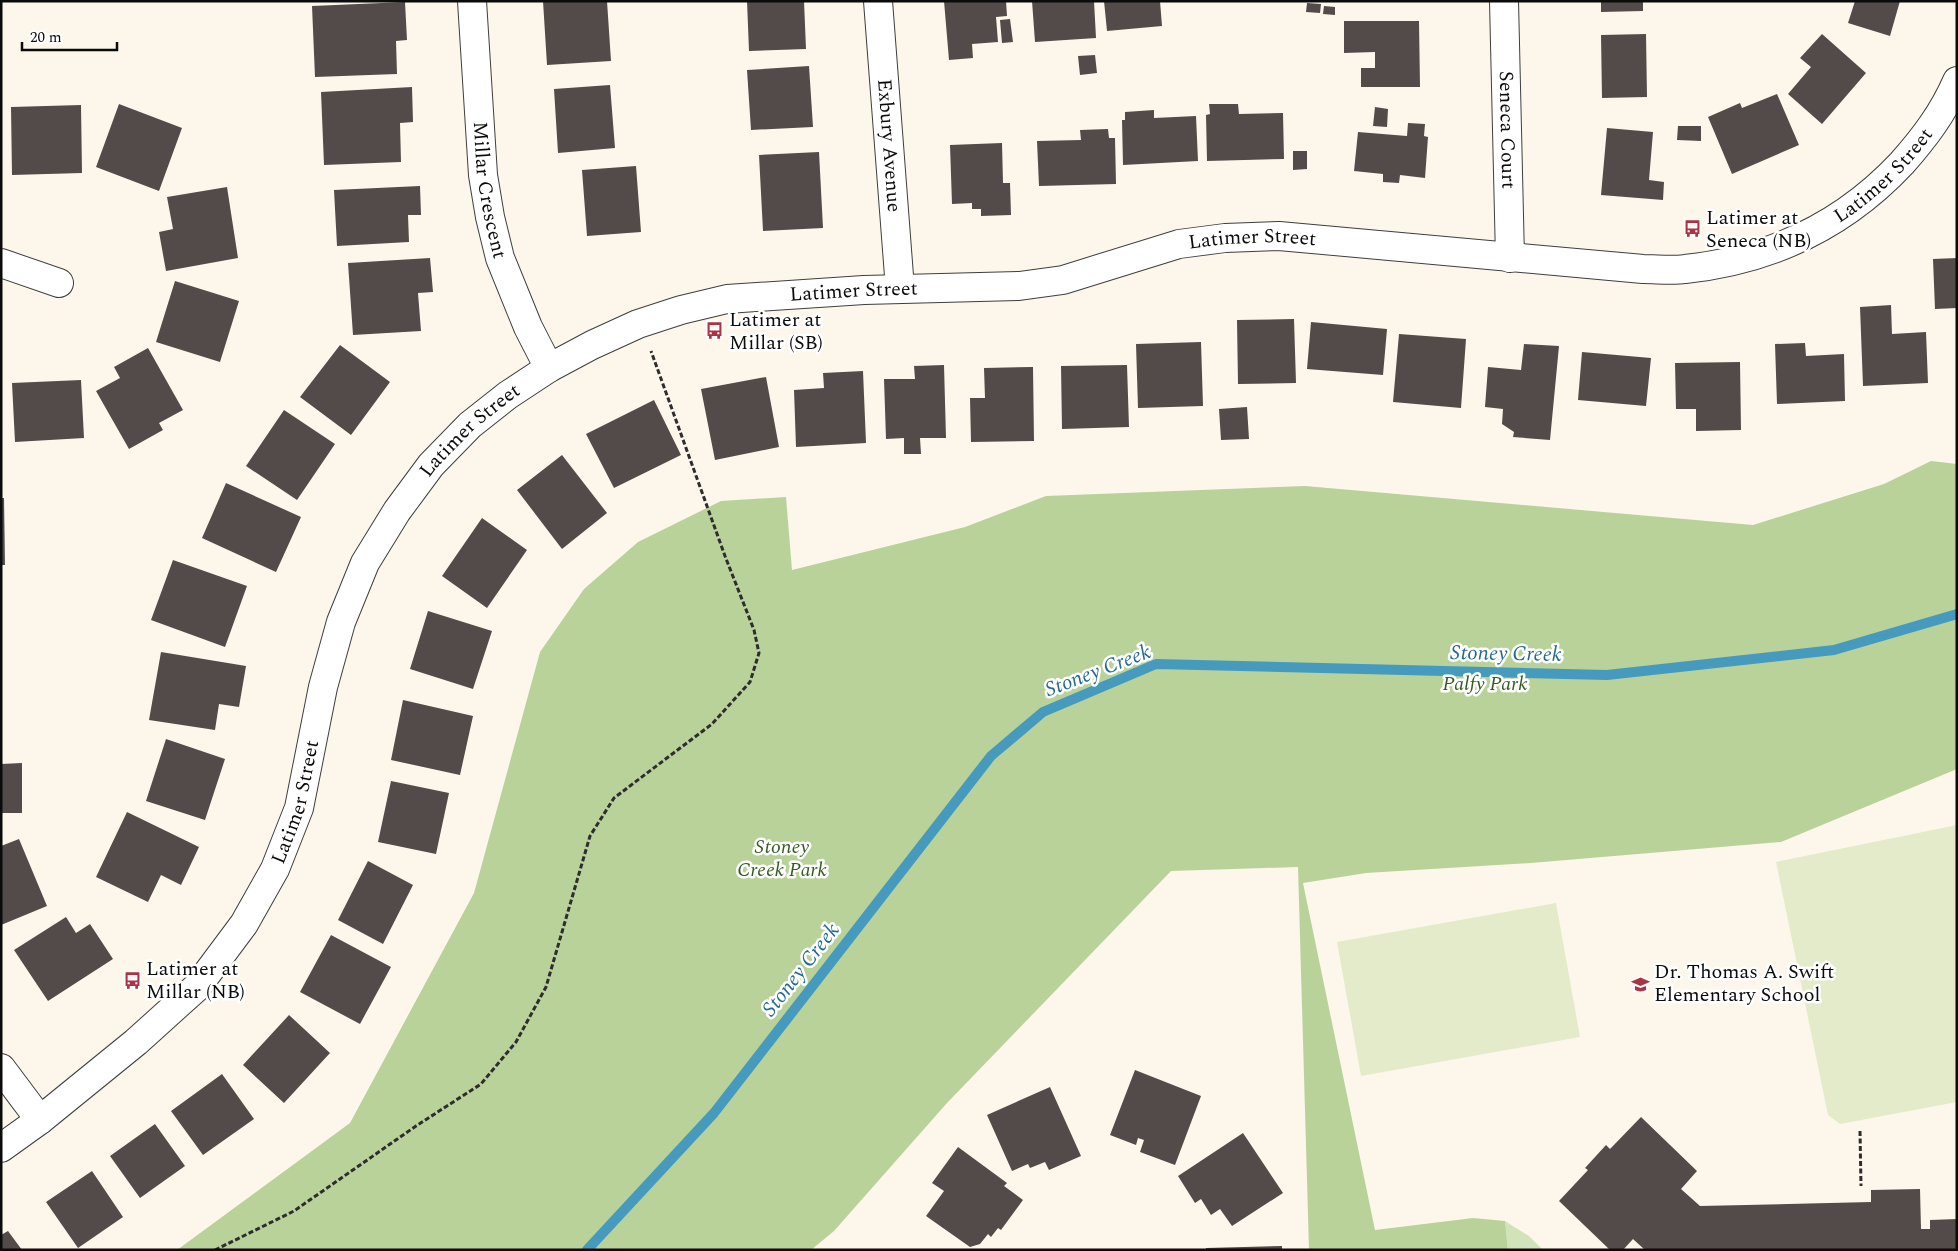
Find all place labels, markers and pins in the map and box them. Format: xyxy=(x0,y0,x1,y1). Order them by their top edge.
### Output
place label: Latimer at Seneca (NB) xyxy=(1706,203,1811,256)
bus stop icon: Latimer at Seneca (NB) xyxy=(1682,219,1702,239)
place label: Latimer at Millar (SB) xyxy=(729,305,823,358)
bus stop icon: Latimer at Millar (SB) xyxy=(705,321,725,341)
place label: Latimer at Millar (NB) xyxy=(146,954,245,1007)
place label: Dr. Thomas A. Swift Elementary School xyxy=(1654,957,1834,1010)
bus stop icon: Latimer at Millar (NB) xyxy=(122,971,142,991)
school or university icon: Dr. Thomas A. Swift Elementary School xyxy=(1630,974,1650,994)

